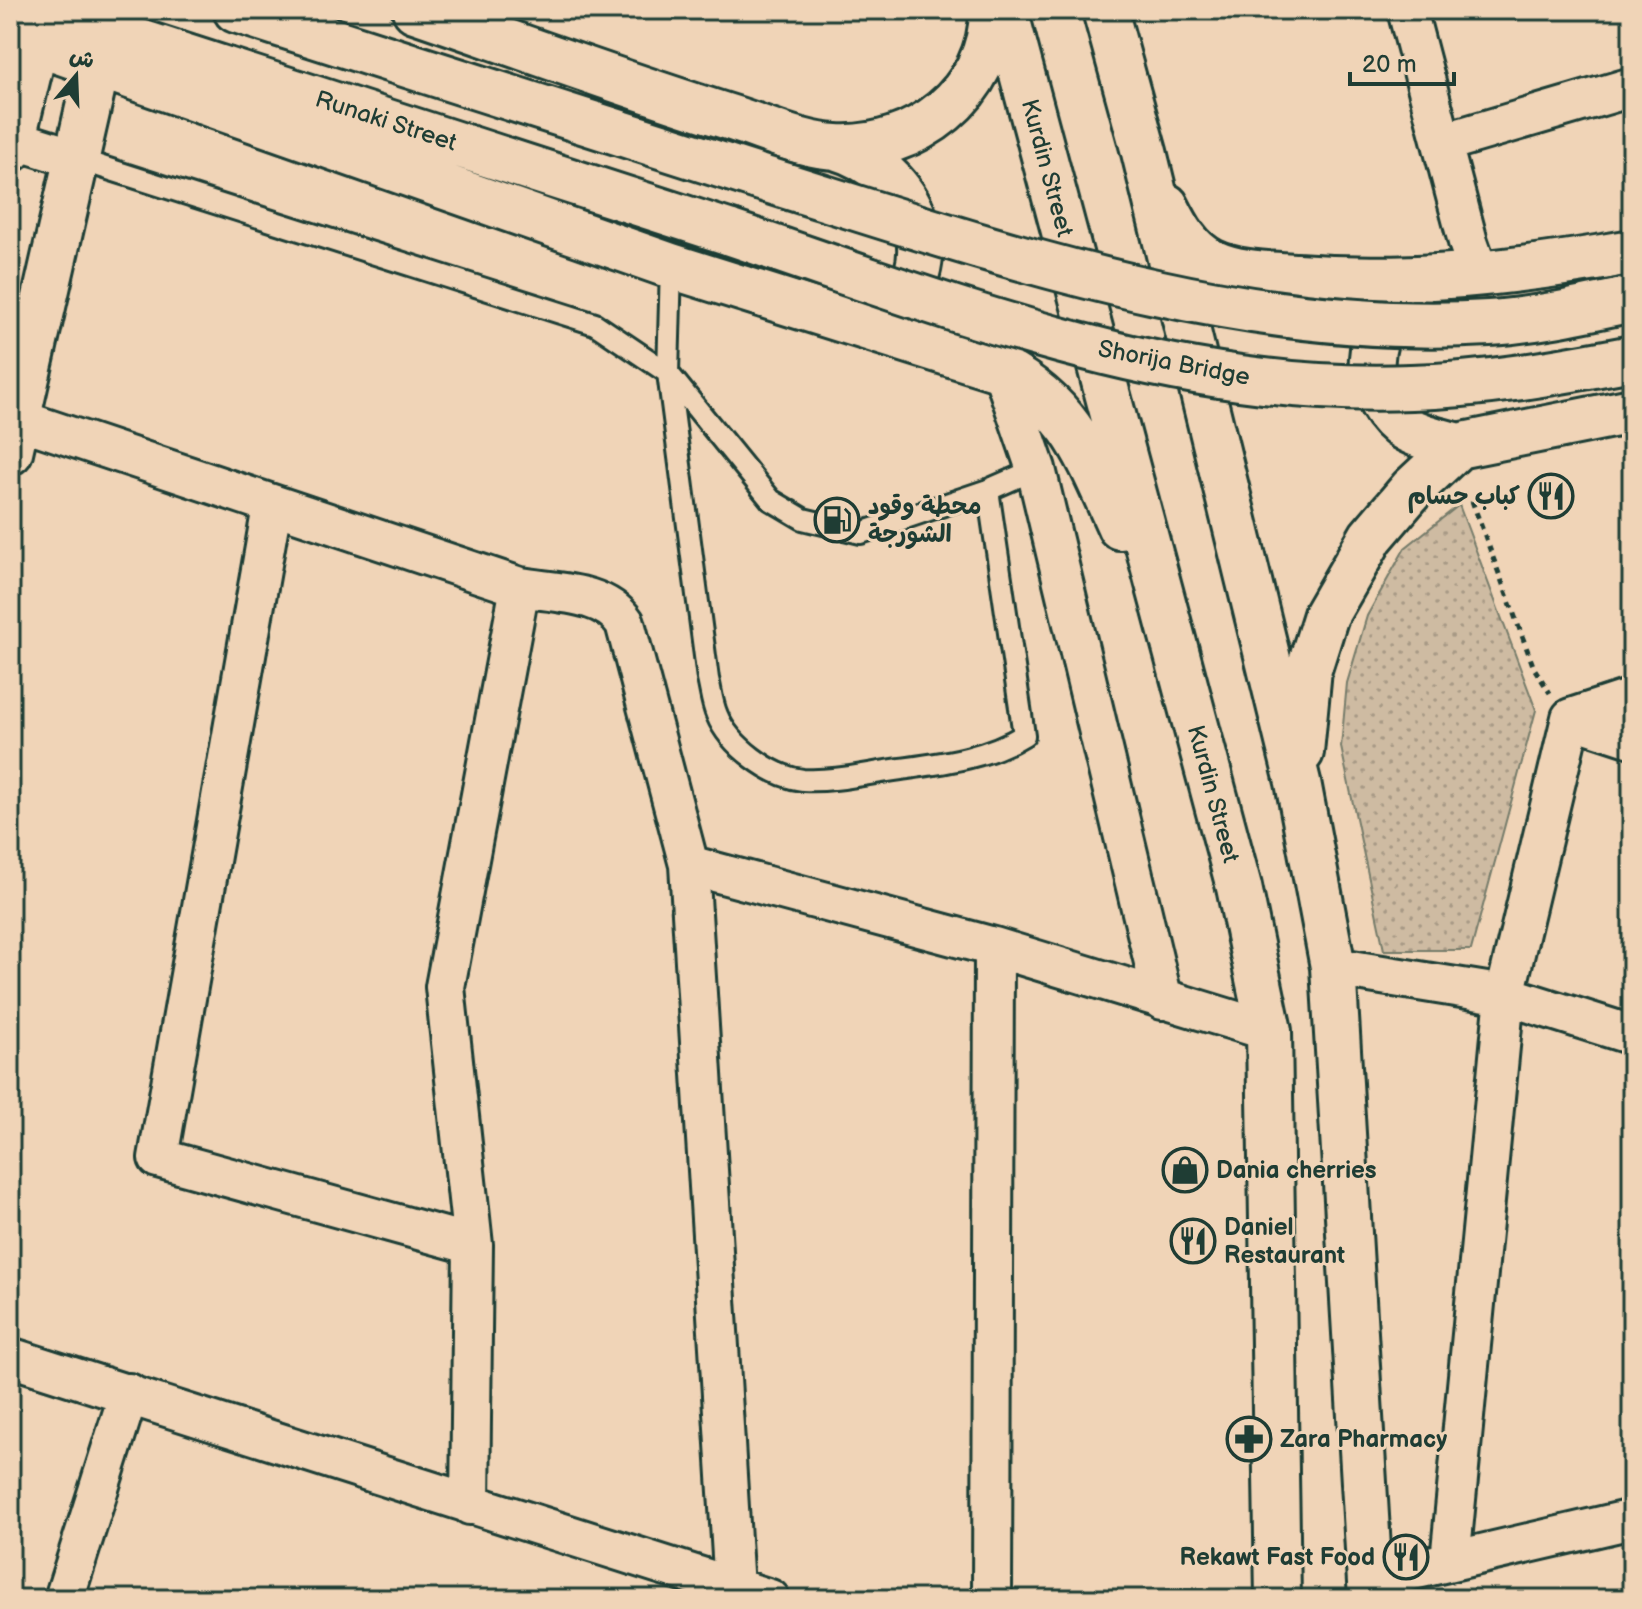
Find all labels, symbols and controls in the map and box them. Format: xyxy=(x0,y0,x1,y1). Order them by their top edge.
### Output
north arrow xyxy=(36,36,116,116)
scale bar xyxy=(1350,36,1454,86)
text: ش xyxy=(66,42,98,75)
text: 20 m xyxy=(1362,50,1417,79)
street label: Runaki Street xyxy=(312,85,461,158)
street label: Kurdin Street xyxy=(1015,96,1079,241)
street label: Shorija Bridge xyxy=(1096,334,1252,392)
restaurant icon: كباب حسام xyxy=(1527,472,1575,520)
place label: كباب حسام xyxy=(1408,482,1520,514)
place label: محطة وقود الشورجة xyxy=(868,492,981,549)
fuel station icon: محطة وقود الشورجة xyxy=(813,496,861,544)
street label: Kurdin Street xyxy=(1181,722,1245,867)
shop icon: Dania cherries xyxy=(1161,1146,1209,1194)
place label: Dania cherries xyxy=(1216,1156,1377,1185)
place label: Daniel Restaurant xyxy=(1224,1213,1345,1270)
restaurant icon: Daniel Restaurant xyxy=(1169,1217,1217,1265)
pharmacy icon: Zara Pharmacy xyxy=(1225,1415,1273,1463)
place label: Zara Pharmacy xyxy=(1280,1425,1447,1454)
restaurant icon: Rekawt Fast Food xyxy=(1382,1533,1430,1581)
place label: Rekawt Fast Food xyxy=(1180,1543,1375,1572)

